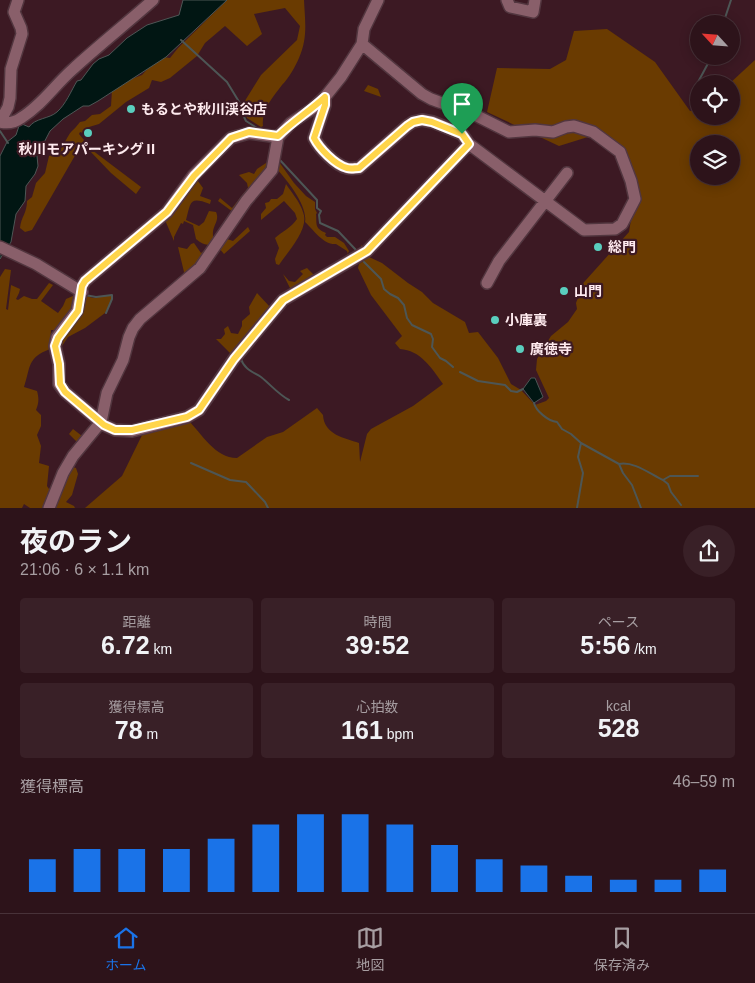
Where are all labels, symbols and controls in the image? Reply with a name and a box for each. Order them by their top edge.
north arrow [690,15,740,65]
map controls [690,15,740,185]
button: locate [690,75,740,125]
pin [441,83,483,134]
icon: arrive [448,90,476,118]
place label: もるとや秋川渓谷店 [141,101,267,117]
marker: もるとや秋川渓谷店 [125,103,137,115]
marker: 秋川モアパーキングⅡ [82,127,94,139]
button: layers [690,135,740,185]
place label: 秋川モアパーキングⅡ [18,141,158,157]
place label: 総門 [608,239,636,255]
marker: 総門 [592,241,604,253]
place label: 山門 [574,283,602,299]
marker: 山門 [558,285,570,297]
place label: 小庫裏 [505,312,547,328]
marker: 小庫裏 [489,314,501,326]
place label: 廣徳寺 [530,341,572,357]
marker: 廣徳寺 [514,343,526,355]
button: share [683,525,735,577]
text: 夜のラン [20,526,132,557]
text: 21:06 · 6 × 1.1 km [20,561,149,578]
text: 距離 [123,614,151,630]
text: 時間 [364,614,392,630]
text: ペース [598,614,639,630]
text: 6.72 [101,631,150,659]
text: 39:52 [346,631,409,659]
text: 5:56 [580,631,630,659]
text: km [150,641,172,657]
text: /km [630,641,657,657]
text: kcal [606,698,631,714]
text: 獲得標高 [109,699,165,715]
text: 心拍数 [357,699,399,715]
text: 528 [598,714,639,742]
text: 78 [115,716,143,744]
text: 161 [341,716,383,744]
text: m [143,726,158,742]
text: bpm [383,726,414,742]
text: 46–59 m [673,773,735,790]
text: 獲得標高 [20,778,84,795]
tab: ホーム [105,924,146,974]
tab: 地図 [356,924,384,974]
tab: 保存済み [594,924,650,974]

